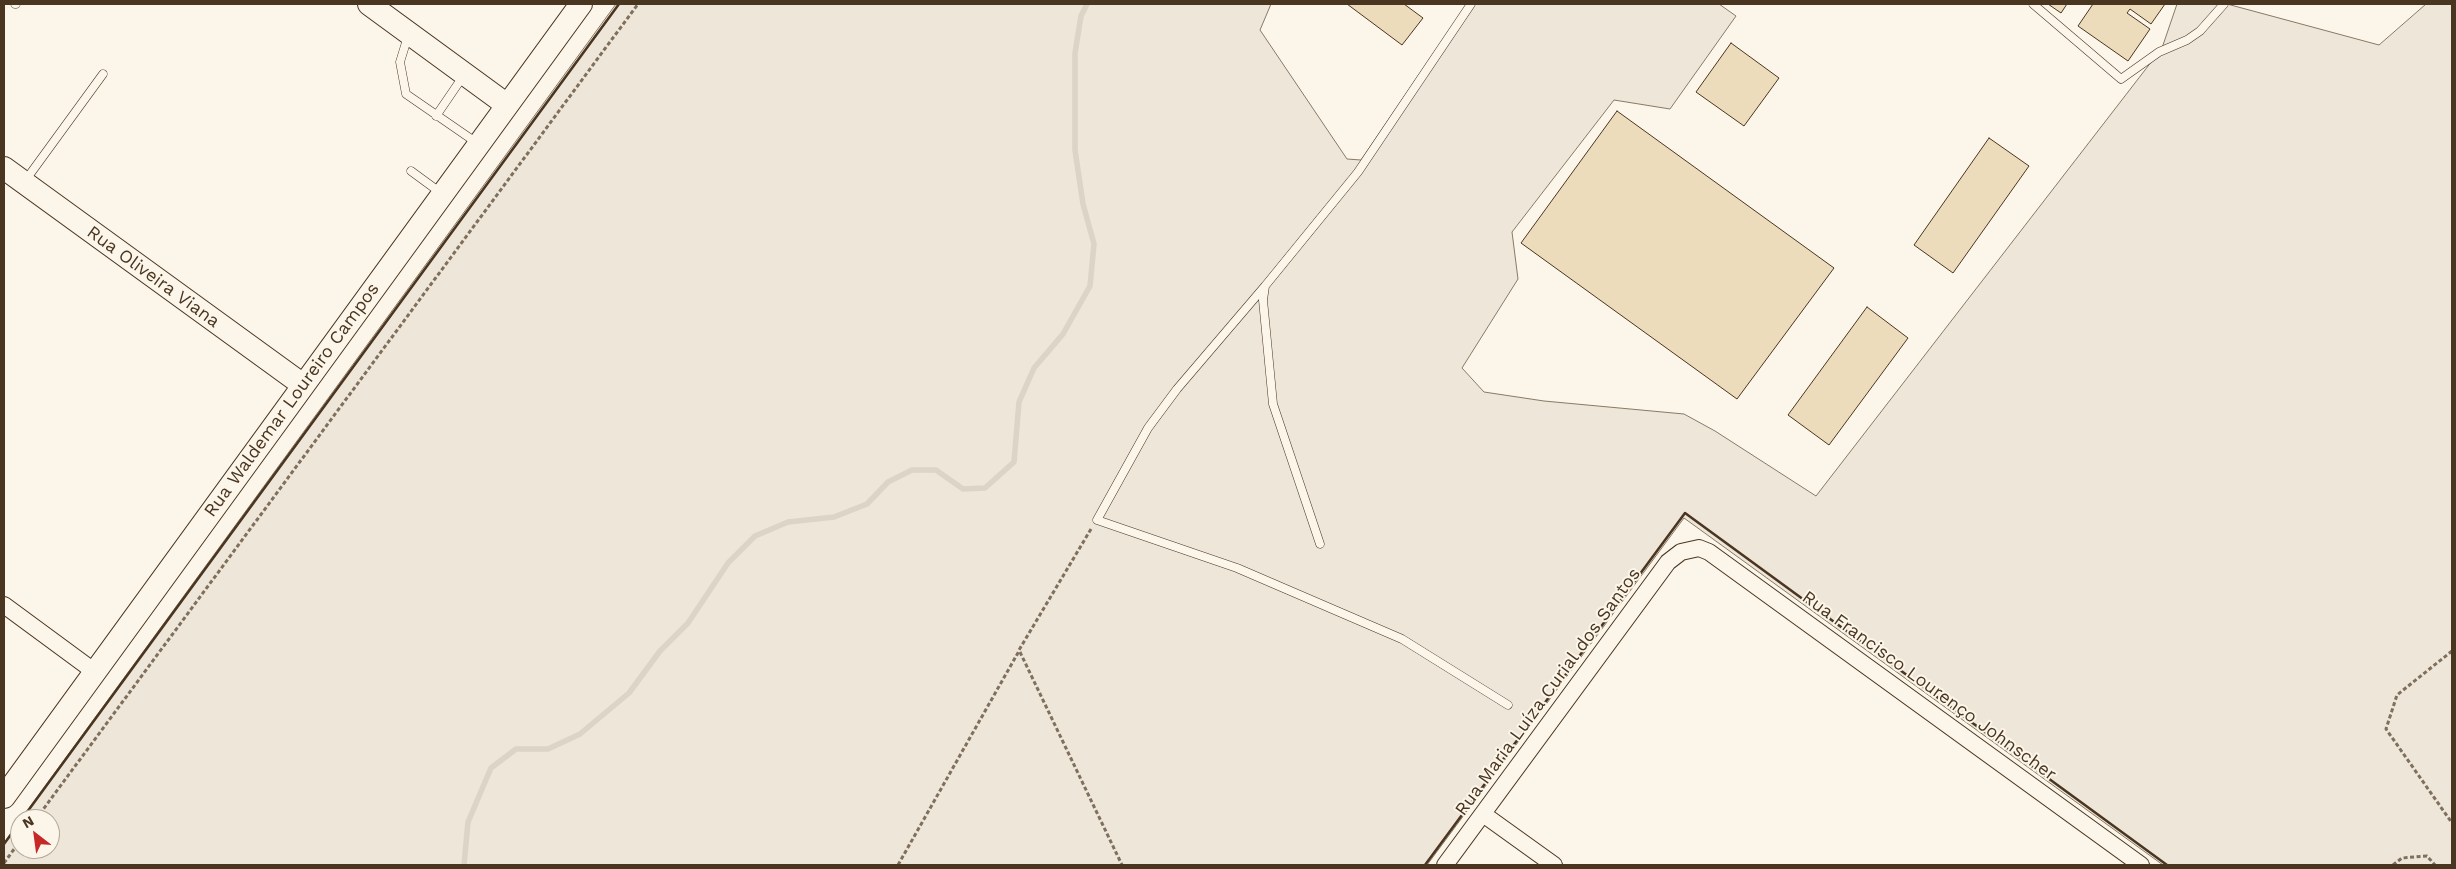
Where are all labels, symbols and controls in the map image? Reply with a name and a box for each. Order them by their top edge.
street label: Rua Oliveira Viana [82,222,224,332]
street label: Rua Waldemar Loureiro Campos [200,279,384,521]
street label: Rua Maria Luíza Curial dos Santos [1451,564,1645,820]
street label: Rua Francisco Lourenço Johnscher [1798,587,2060,785]
north arrow [10,809,60,859]
text: N [20,812,36,831]

